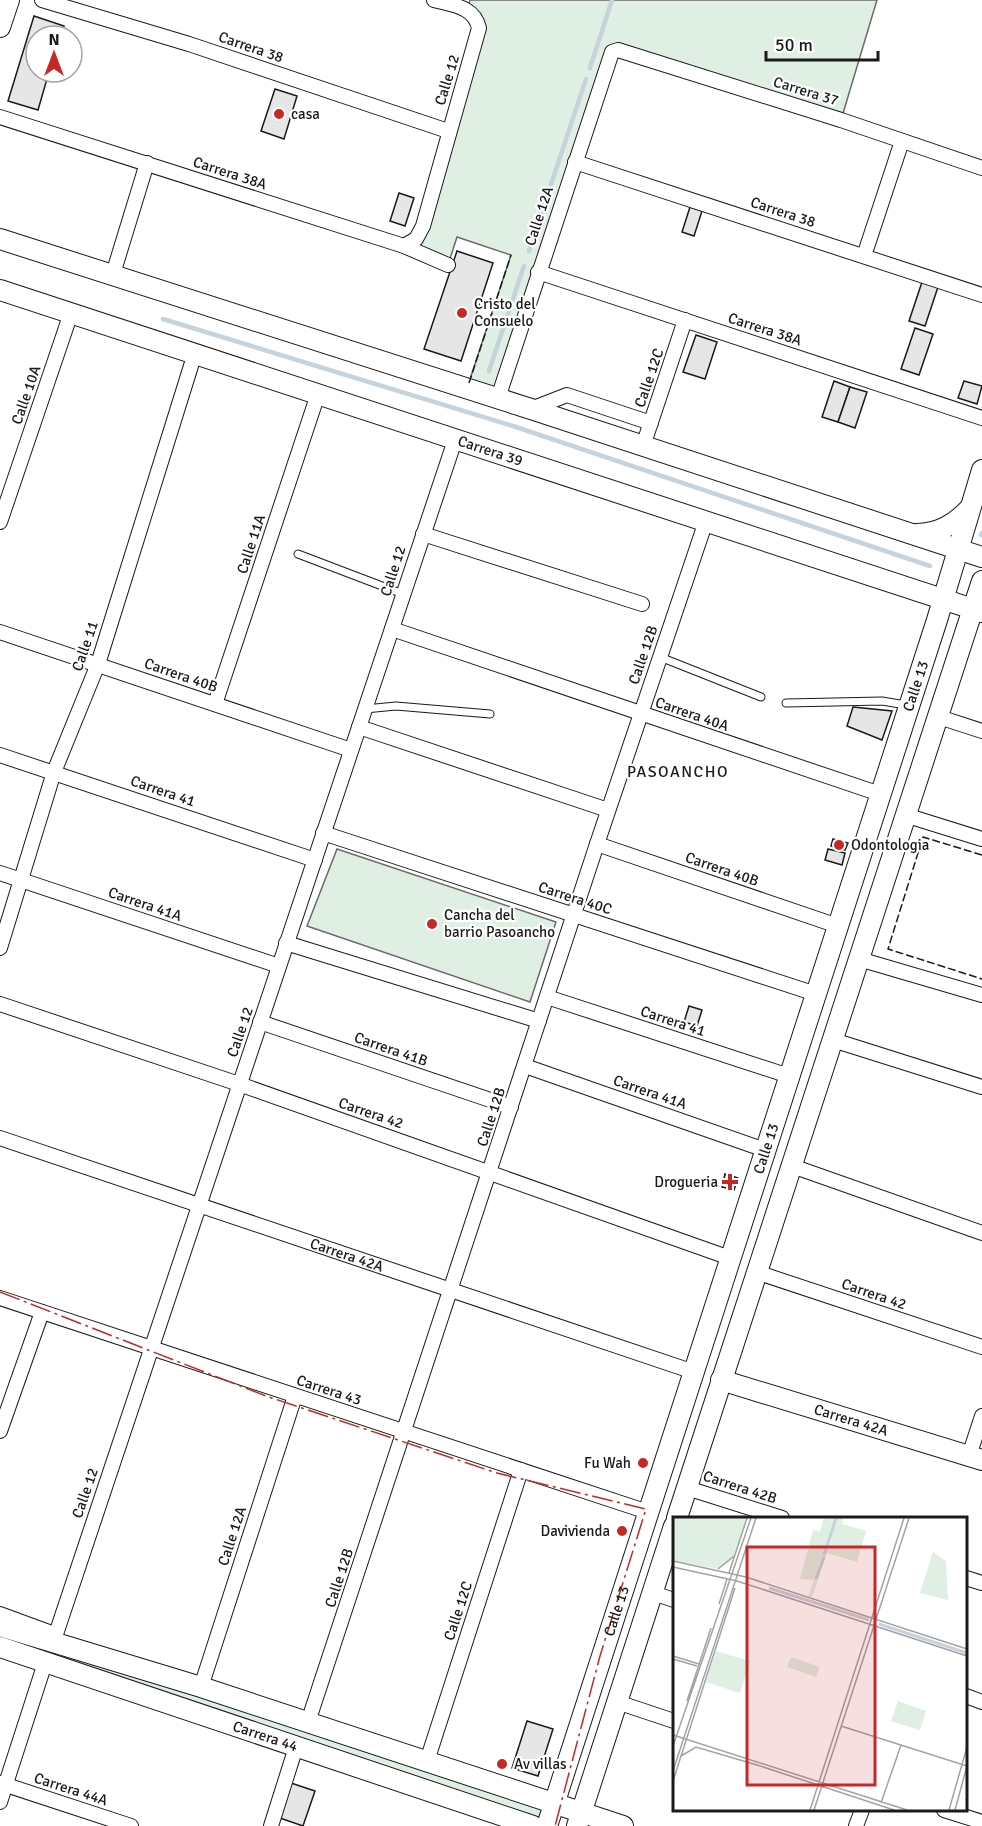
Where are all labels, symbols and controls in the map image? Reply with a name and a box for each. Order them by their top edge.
north arrow [24,24,84,84]
scale bar [766,24,878,62]
street label: Carrera 38 [216,28,286,66]
text: N [48,30,60,50]
text: 50 m [775,34,813,56]
street label: Calle 12 [431,52,463,108]
street label: Carrera 37 [771,73,841,109]
place label: casa [291,105,320,123]
marker: casa [272,107,286,121]
street label: Carrera 38A [191,153,269,193]
street label: Calle 12A [521,184,557,248]
street label: Carrera 38 [748,193,818,231]
place label: Cristo del Consuelo [474,295,536,330]
marker: Cristo del Consuelo [455,306,469,320]
street label: Carrera 38A [726,309,804,349]
street label: Calle 12C [631,346,667,410]
street label: Calle 10A [8,363,44,427]
street label: Carrera 39 [455,432,525,470]
street label: Calle 11A [233,512,269,576]
street label: Calle 12 [376,543,410,599]
street label: Calle 11 [68,618,102,674]
street label: Calle 12B [625,623,661,687]
street label: Carrera 40B [142,654,220,696]
street label: Calle 13 [899,659,932,714]
street label: Carrera 40A [653,693,731,735]
district label: PASOANCHO [627,762,729,782]
street label: Carrera 41 [128,772,198,810]
place label: Odontologia [851,836,929,854]
marker: Odontologia [832,838,846,852]
street label: Carrera 40B [683,848,761,890]
street label: Carrera 40C [536,878,614,918]
street label: Carrera 41A [106,883,184,925]
place label: Cancha del barrio Pasoancho [444,906,555,941]
marker: Cancha del barrio Pasoancho [425,917,439,931]
street label: Carrera 41 [638,1002,708,1040]
street label: Calle 12 [223,1004,257,1060]
street label: Carrera 41B [352,1028,430,1070]
street label: Carrera 41A [611,1071,689,1113]
street label: Calle 12B [473,1085,509,1149]
street label: Carrera 42 [336,1094,406,1132]
street label: Calle 13 [749,1121,783,1176]
place label: Drogueria [654,1173,718,1191]
marker: Drogueria [723,1175,737,1189]
street label: Carrera 42A [308,1234,386,1276]
street label: Carrera 42 [839,1275,909,1313]
street label: Carrera 43 [294,1371,364,1409]
street label: Carrera 42A [812,1400,890,1440]
place label: Fu Wah [584,1454,631,1472]
marker: Fu Wah [636,1456,650,1470]
street label: Calle 12 [68,1465,102,1521]
street label: Carrera 42B [701,1467,779,1507]
street label: Calle 12A [214,1504,250,1568]
inset map [673,1517,967,1811]
place label: Davivienda [541,1522,610,1540]
marker: Davivienda [615,1524,629,1538]
street label: Calle 12B [321,1546,357,1610]
street label: Calle 12C [440,1579,476,1643]
street label: Calle 13 [600,1583,633,1639]
street label: Carrera 44 [231,1717,300,1755]
place label: Av villas [514,1755,567,1773]
marker: Av villas [495,1757,509,1771]
street label: Carrera 44A [32,1769,110,1809]

